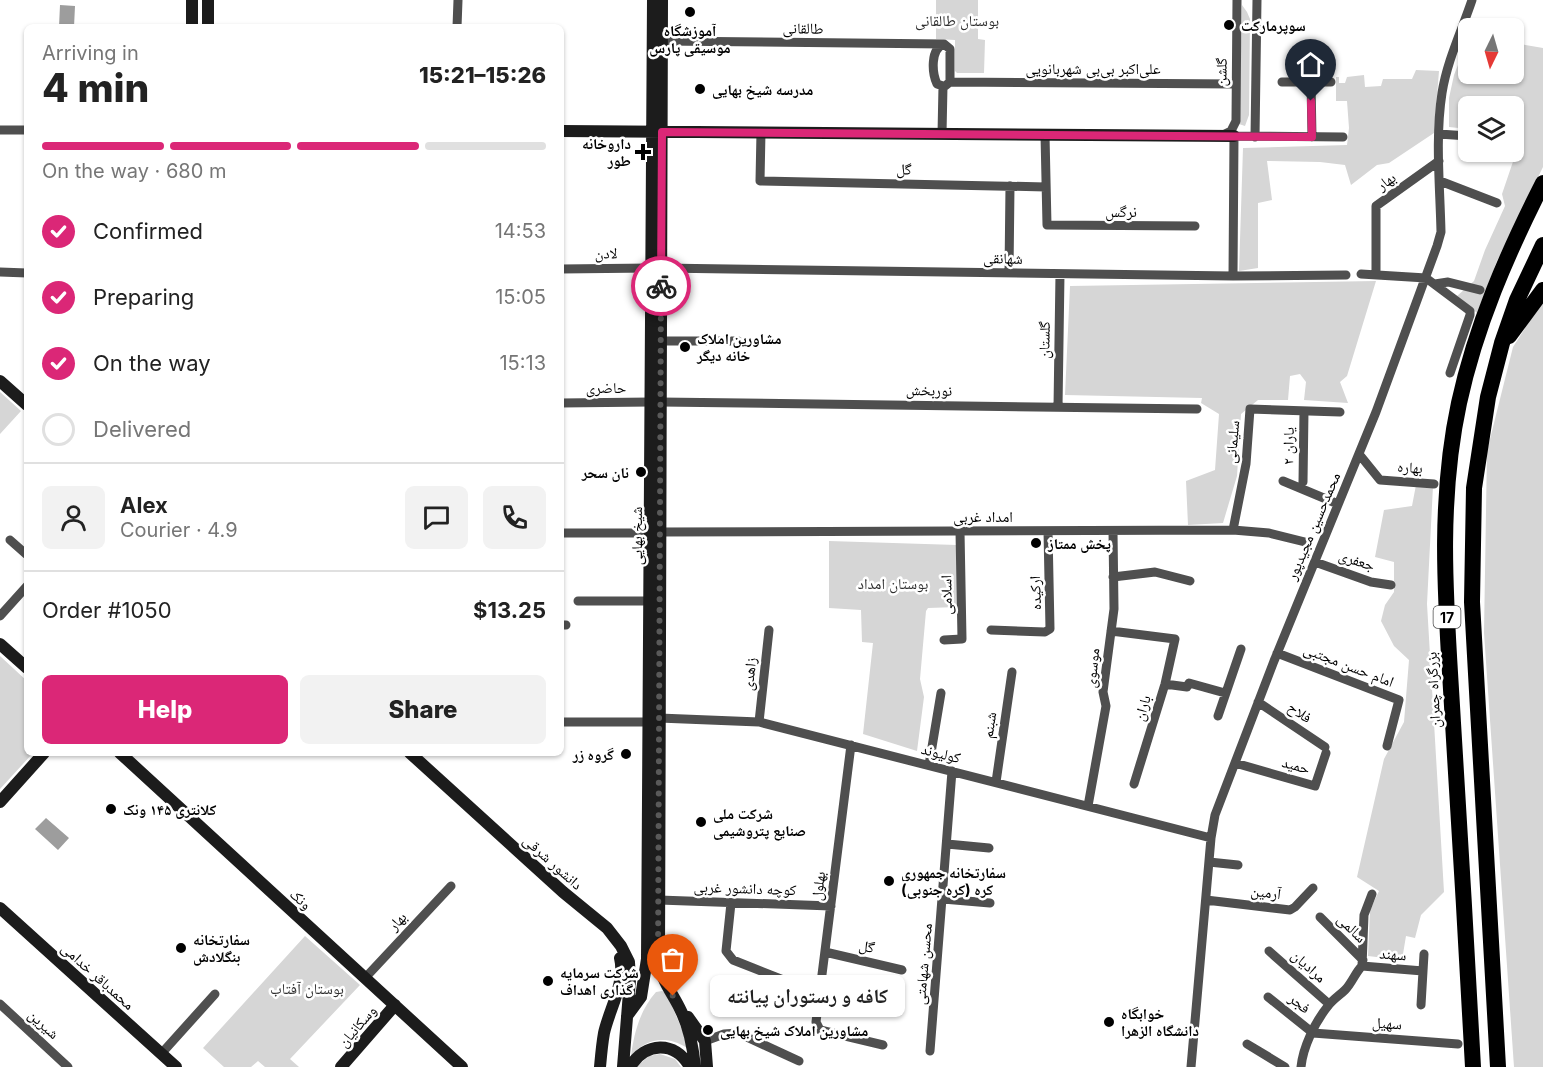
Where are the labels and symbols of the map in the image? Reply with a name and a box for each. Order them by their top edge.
marker: آموزشگاه موسیقی پارس [683,5,697,19]
park label: بوستان طالقانی [915,11,999,31]
place label: سوپرمارکت [1241,16,1306,35]
street label: طالقانی [782,18,824,39]
marker: سوپرمارکت [1222,18,1236,32]
north arrow [1458,18,1524,84]
place label: آموزشگاه موسیقی پارس [649,21,731,57]
pin [1285,39,1336,101]
street label: گلشن [1211,57,1232,86]
street label: علی‌اکبر بی‌بی شهربانویی [1025,59,1161,79]
place label: مدرسه شیخ بهایی [712,80,813,100]
marker: مدرسه شیخ بهایی [693,82,707,96]
place label: داروخانه طور [582,134,631,170]
marker: داروخانه طور [636,145,650,159]
street label: گل [896,159,912,180]
street label: بهار [1372,168,1399,195]
street label: نرگس [1105,202,1137,222]
street label: لادن [594,243,618,264]
street label: شهانقی [983,248,1023,269]
courier [631,256,691,316]
street label: گلستان [1034,321,1055,359]
place label: مشاورین املاک خانه دیگر [696,329,782,365]
marker: مشاورین املاک خانه دیگر [678,340,692,354]
street label: حاضری [586,378,627,398]
street label: نوربخش [906,380,952,401]
street label: سلیمانی [1221,419,1244,465]
street label: یاران ٢ [1278,426,1299,465]
street label: بهاره [1397,457,1423,477]
place label: نان سحر [581,463,629,482]
marker: نان سحر [634,465,648,479]
street label: محمدحسین مجیدپور [1281,469,1345,584]
street label: شیخ بهایی [627,507,647,565]
street label: امداد غربی [953,507,1013,527]
place label: پخش ممتاز [1047,534,1111,553]
marker: پخش ممتاز [1029,536,1043,550]
street label: جعفری [1336,545,1378,576]
park label: بوستان امداد [858,574,928,594]
street label: اسلامی [936,575,957,615]
street label: ارکیده [1025,576,1045,610]
road number: 17 [1434,606,1460,628]
street label: امام حسن مجتبی [1301,639,1397,692]
street label: موسوی [1080,647,1105,689]
street label: بزرگراه چمران [1422,651,1445,729]
street label: زاهدی [738,656,761,692]
street label: باران [1129,693,1156,724]
street label: فلاح [1284,697,1316,728]
street label: شبنم [978,710,1001,740]
street label: کولیوند [919,739,963,767]
place label: گروه زر [572,745,614,764]
marker: گروه زر [619,747,633,761]
street label: حمید [1280,752,1313,778]
place label: کلانتری ۱۴۵ ونک [123,800,217,819]
marker: کلانتری ۱۴۵ ونک [104,802,118,816]
place label: شرکت ملی صنایع پتروشیمی [713,804,806,841]
marker: شرکت ملی صنایع پتروشیمی [694,815,708,829]
street label: دانشور شرقی [519,830,587,894]
place label: سفارتخانه جمهوری کره (کره جنوبی) [901,863,1006,899]
street label: بهلول [807,870,830,902]
marker: سفارتخانه جمهوری کره (کره جنوبی) [882,874,896,888]
street label: کوچه دانشور غربی [693,877,797,900]
street label: آرمین [1250,881,1283,904]
street label: ونک [286,884,316,914]
street label: بهار [383,907,411,935]
street label: سالمی [1333,909,1371,947]
street label: محسن شهامتی [910,922,937,1006]
place label: سفارتخانه بنگلادش [193,930,250,966]
pin [647,934,698,996]
street label: گل [857,935,877,958]
street label: محمدباقر خدامی [57,938,139,1015]
marker: سفارتخانه بنگلادش [174,941,188,955]
street label: سهند [1379,944,1407,964]
street label: مرادیان [1287,945,1330,987]
place label: شرکت سرمایه گذاری اهداف [560,963,639,999]
marker: شرکت سرمایه گذاری اهداف [541,974,555,988]
callout: کافه و رستوران پیانته [709,975,904,1017]
park label: بوستان آفتاب [270,979,344,999]
street label: فجر [1285,988,1315,1017]
street label: وسکانیان [334,1001,381,1052]
place label: خوابگاه دانشگاه الزهرا [1121,1004,1199,1040]
street label: شیرین [24,1005,63,1044]
street label: سهیل [1371,1012,1403,1035]
marker: خوابگاه دانشگاه الزهرا [1102,1015,1116,1029]
place label: مشاورین املاک شیخ بهایی [720,1021,868,1041]
marker: مشاورین املاک شیخ بهایی [701,1023,715,1037]

